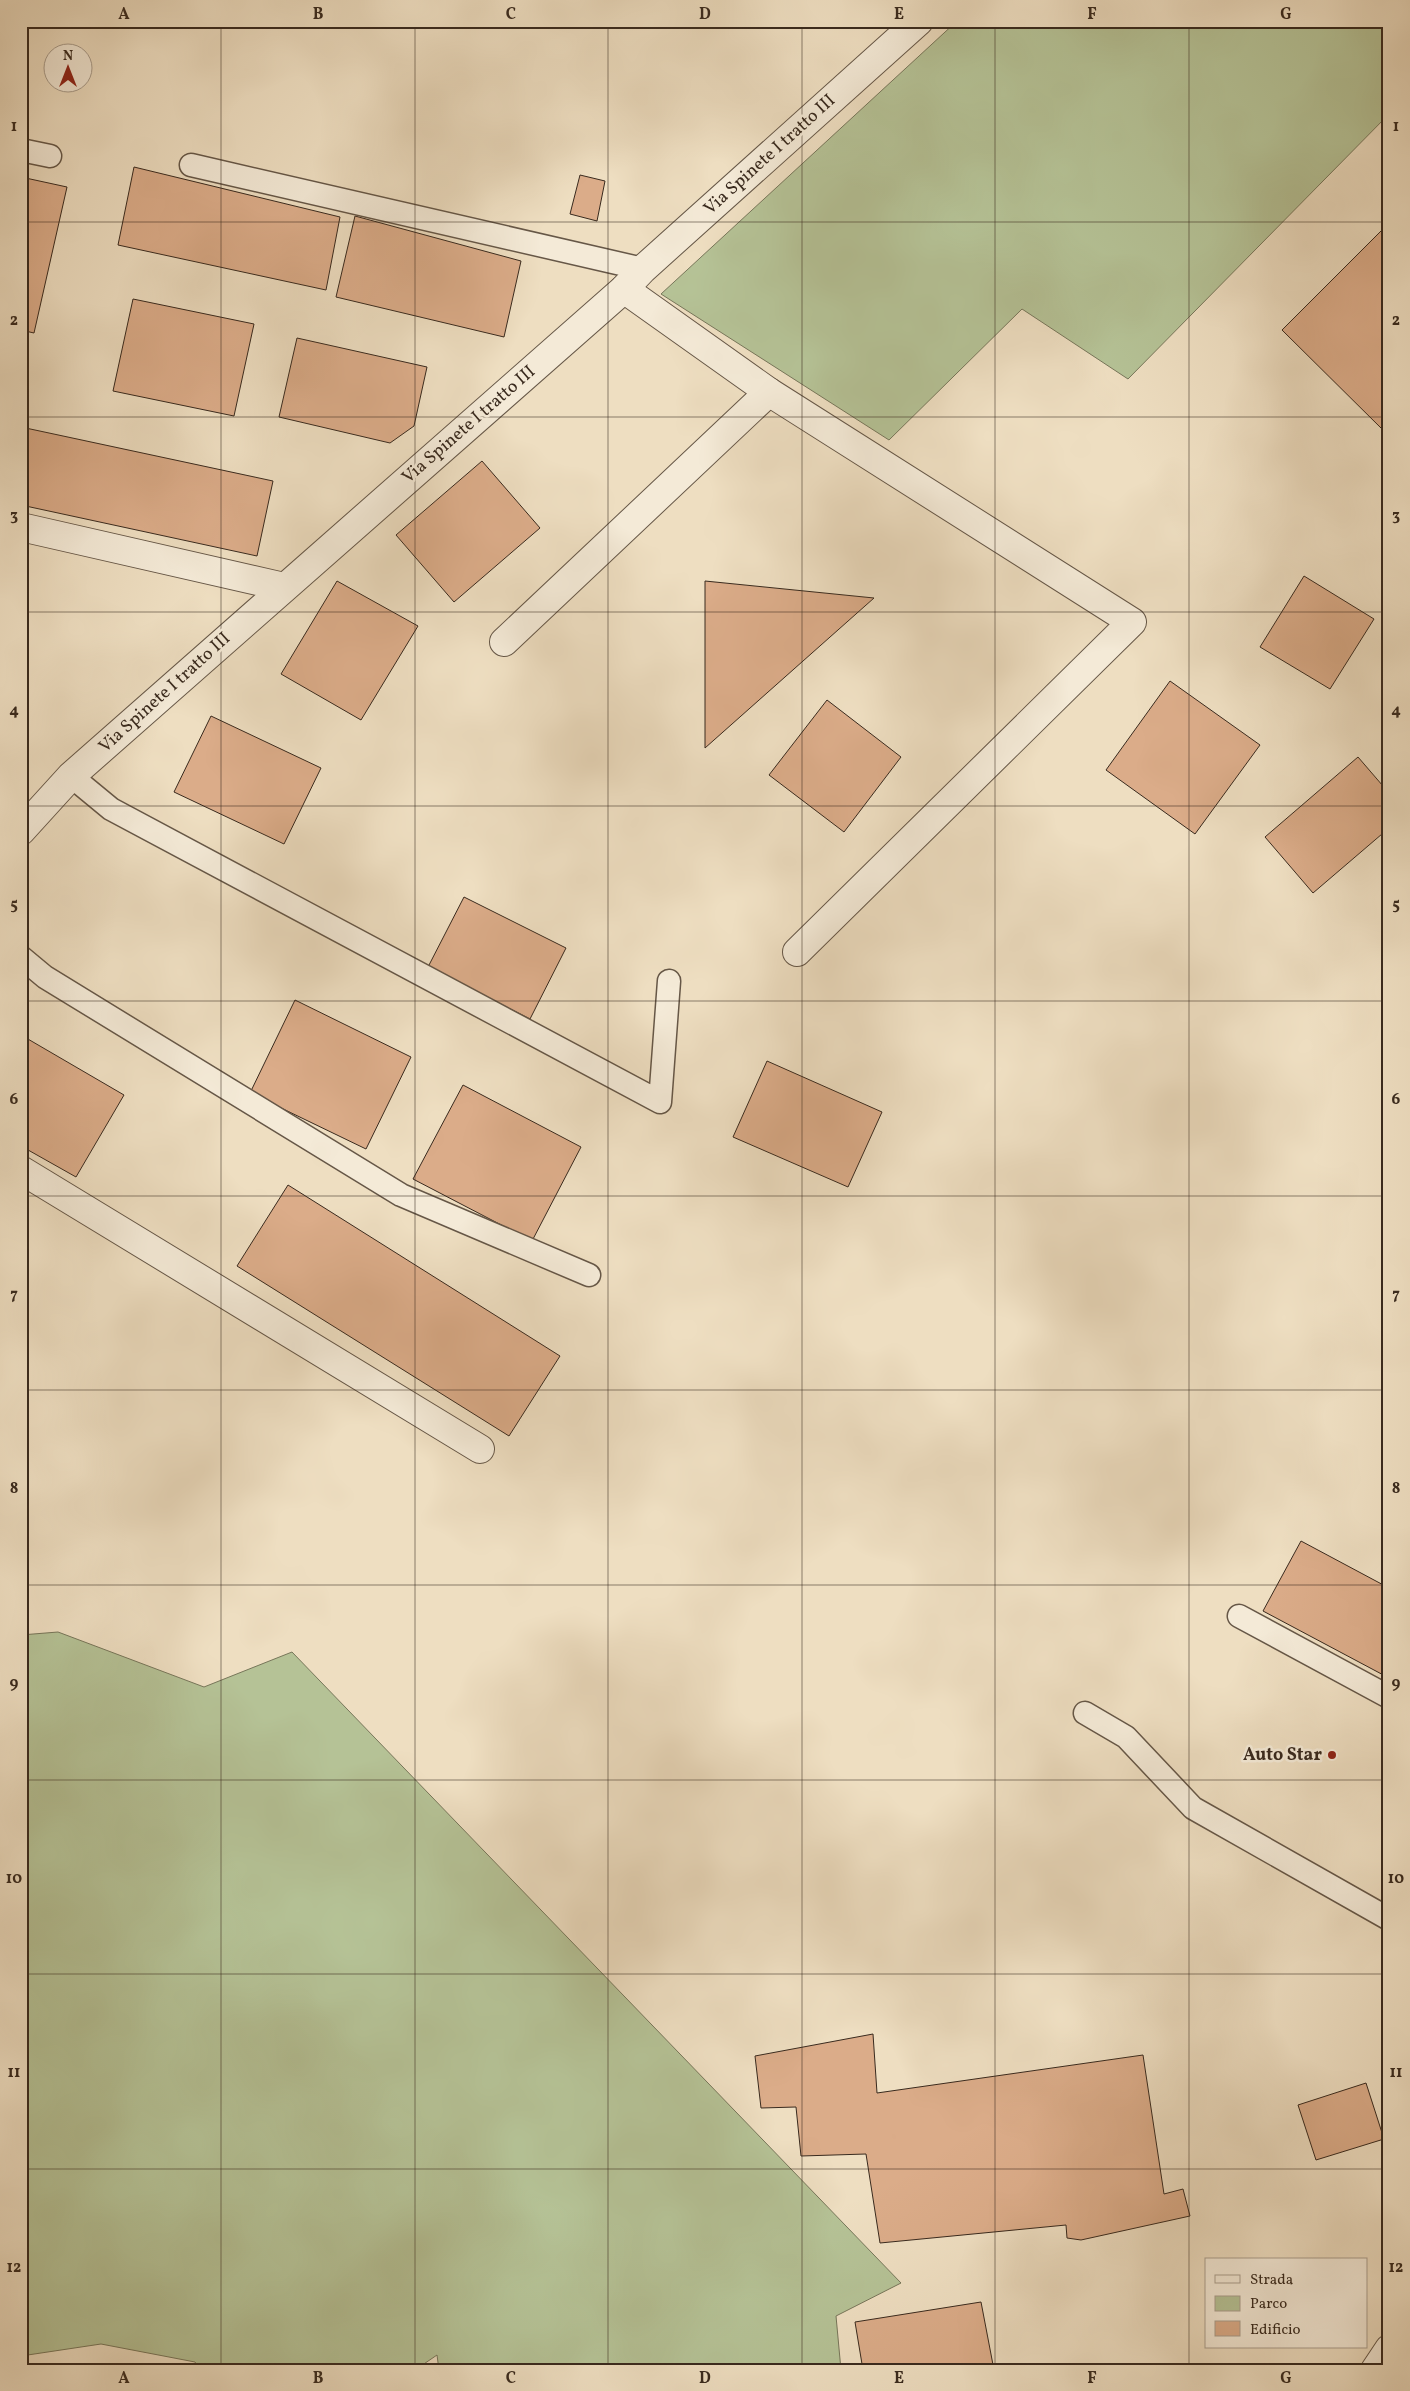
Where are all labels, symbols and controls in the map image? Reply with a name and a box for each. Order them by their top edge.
text: A [118,4,130,26]
text: B [313,4,324,26]
text: C [506,4,516,26]
text: D [699,4,711,26]
text: E [894,4,904,26]
text: F [1087,4,1097,26]
text: G [1280,4,1292,26]
north arrow [42,42,92,92]
text: N [63,47,73,66]
street label: Via Spinete I tratto III [699,89,841,221]
text: 1 [11,116,17,138]
text: 1 [1393,116,1399,138]
text: 2 [10,310,18,332]
text: 2 [1392,310,1400,332]
street label: Via Spinete I tratto III [397,360,541,490]
text: 3 [10,505,18,527]
text: 3 [1392,505,1400,527]
street label: Via Spinete I tratto III [94,627,236,759]
text: 4 [9,700,19,722]
text: 4 [1391,700,1401,722]
text: 5 [10,894,18,916]
text: 5 [1392,894,1400,916]
text: 6 [10,1089,19,1111]
text: 6 [1392,1089,1401,1111]
text: 7 [10,1284,18,1306]
text: 7 [1392,1284,1400,1306]
text: 8 [10,1478,18,1500]
text: 8 [1392,1478,1400,1500]
text: 9 [10,1673,19,1695]
text: 9 [1392,1673,1401,1695]
place label: Auto Star [1243,1743,1322,1768]
marker: Auto Star [1326,1749,1338,1761]
text: 10 [6,1868,22,1890]
text: 10 [1388,1868,1404,1890]
text: 11 [8,2062,20,2084]
text: 11 [1390,2062,1402,2084]
text: 12 [7,2257,21,2279]
text: 12 [1389,2257,1403,2279]
legend [1205,2258,1368,2348]
text: Strada [1250,2270,1293,2291]
text: Parco [1250,2294,1287,2315]
text: Edificio [1250,2320,1301,2341]
text: A [118,2368,130,2390]
text: B [313,2368,324,2390]
text: C [506,2368,516,2390]
text: D [699,2368,711,2390]
text: E [894,2368,904,2390]
text: F [1087,2368,1097,2390]
text: G [1280,2368,1292,2390]

